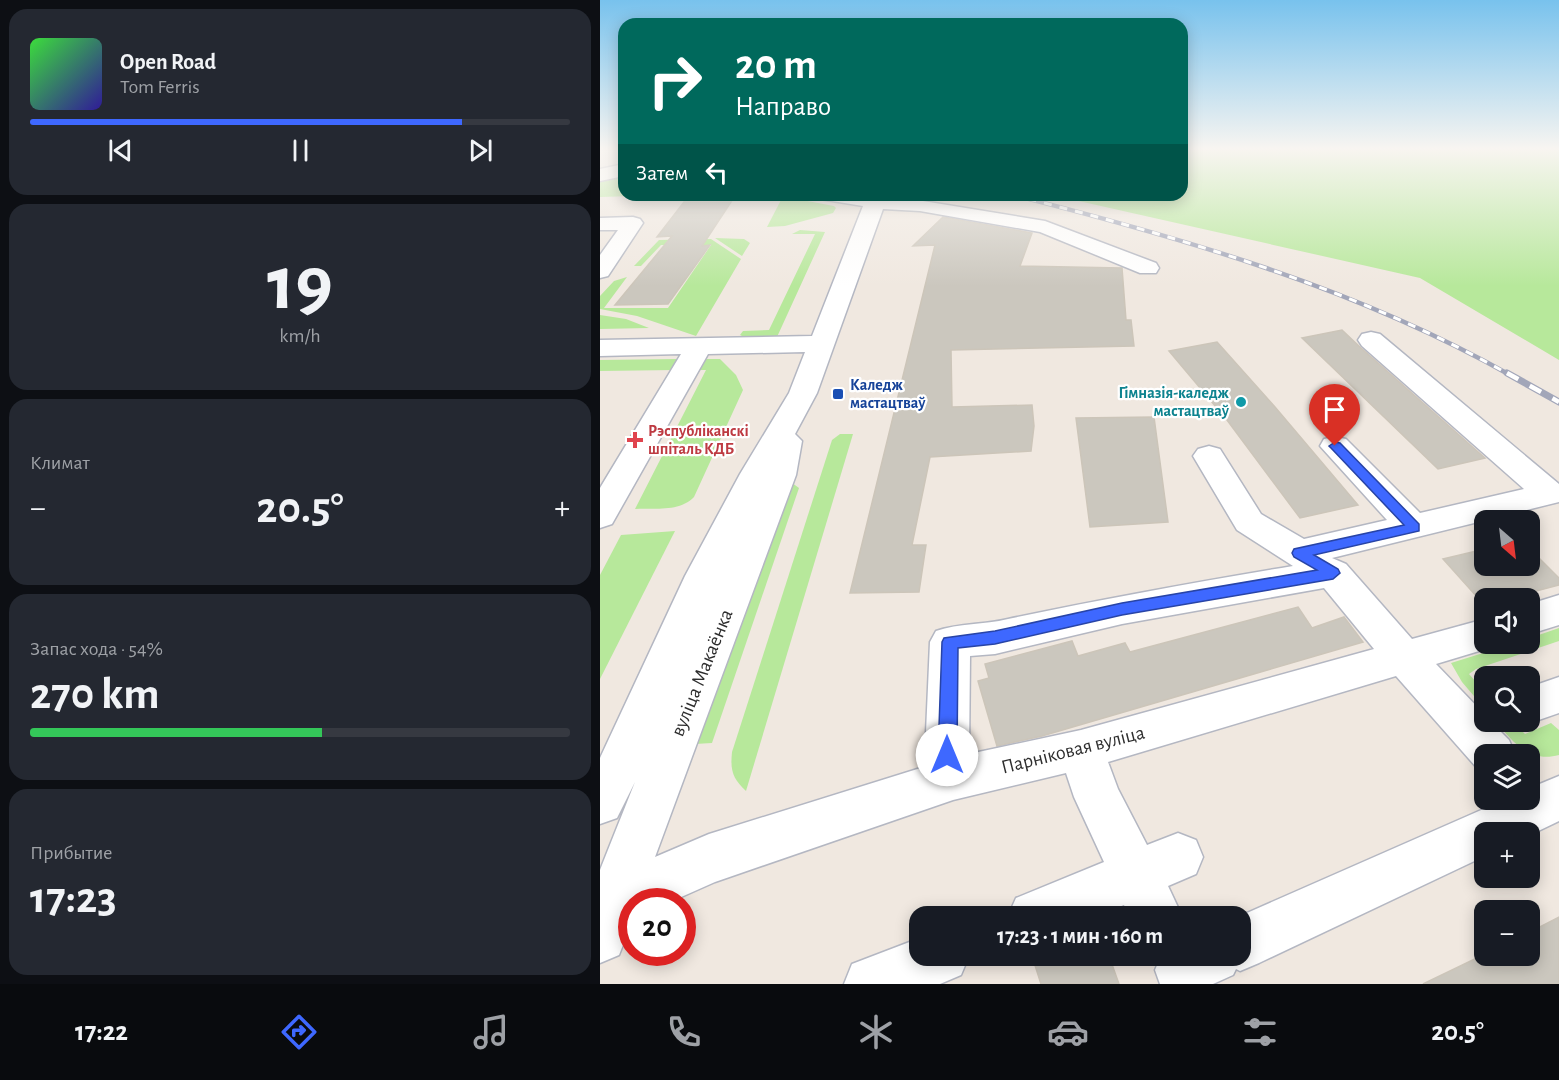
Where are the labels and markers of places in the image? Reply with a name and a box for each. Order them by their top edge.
place label: Каледж мастацтваў [850,377,926,412]
pin [1309,384,1360,446]
place label: Гімназія-каледж мастацтваў [1118,385,1230,420]
marker: Каледж мастацтваў [831,387,845,401]
marker: Гімназія-каледж мастацтваў [1234,395,1248,409]
place label: Рэспубліканскі шпіталь КДБ [648,423,749,457]
marker: Рэспубліканскі шпіталь КДБ [626,431,644,449]

